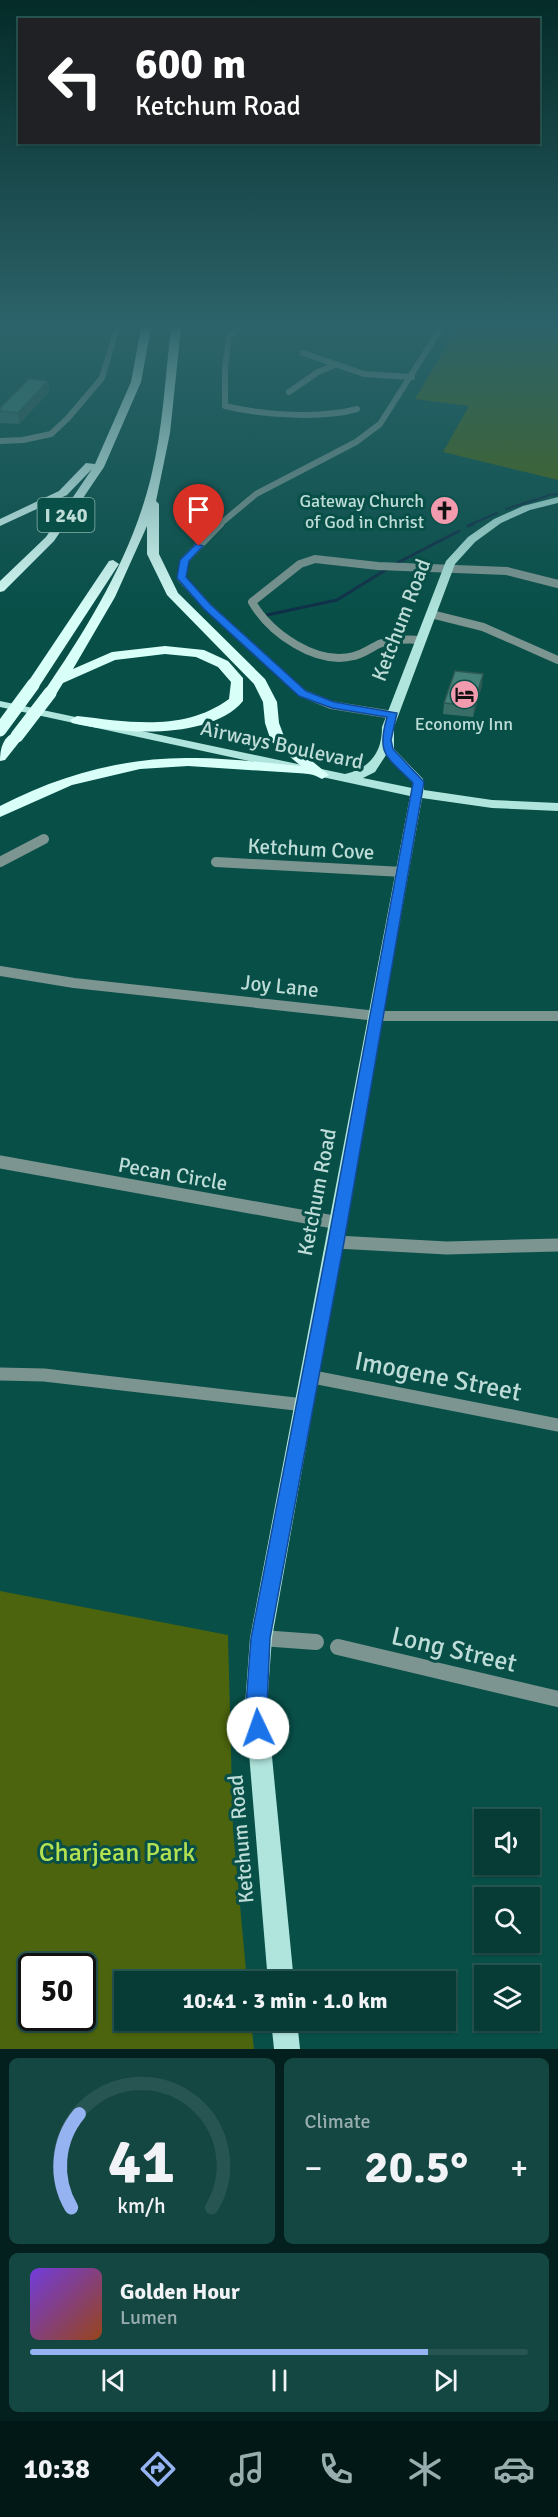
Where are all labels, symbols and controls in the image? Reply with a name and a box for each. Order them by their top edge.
text: 600 m [135,39,246,90]
icon: left [36,42,114,120]
text: Ketchum Road [135,90,301,123]
pin [173,484,224,546]
place label: Gateway Church of God in Christ [299,490,424,533]
icon: arrive [182,493,215,526]
church icon: Gateway Church of God in Christ [429,495,461,527]
road number: I 240 [38,498,94,532]
street label: Ketchum Road [366,555,436,685]
hotel icon: Economy Inn [448,679,480,711]
place label: Economy Inn [415,713,513,735]
street label: Airways Boulevard [198,715,366,775]
street label: Ketchum Cove [247,833,375,865]
street label: Joy Lane [240,969,320,1003]
street label: Ketchum Road [292,1126,342,1258]
street label: Pecan Circle [116,1152,230,1196]
street label: Imogene Street [352,1345,524,1409]
street label: Long Street [388,1620,520,1680]
position arrow [226,1696,290,1760]
street label: Ketchum Road [222,1774,260,1904]
map controls [474,1809,540,2031]
button: sound [474,1809,540,1875]
park label: Charjean Park [39,1837,195,1869]
button: search [474,1887,540,1953]
speed limit sign: 50 [18,1953,96,2031]
button: layers [474,1965,540,2031]
text: 10:41 · 3 min · 1.0 km [182,1987,388,2014]
text: Climate [305,2109,370,2134]
text: 41 [108,2123,175,2200]
text: 20.5° [364,2140,468,2195]
text: − [305,2148,322,2189]
text: + [510,2148,528,2189]
text: km/h [117,2193,166,2219]
text: Golden Hour [120,2278,240,2305]
text: Lumen [120,2305,178,2330]
icon: previous [97,2364,130,2397]
icon: pause [263,2364,296,2397]
icon: next [429,2364,462,2397]
icon: directions [137,2448,179,2490]
icon: music [226,2448,268,2490]
icon: phone [315,2448,357,2490]
icon: climate [404,2448,446,2490]
icon: car [493,2448,535,2490]
text: 10:38 [23,2453,90,2486]

